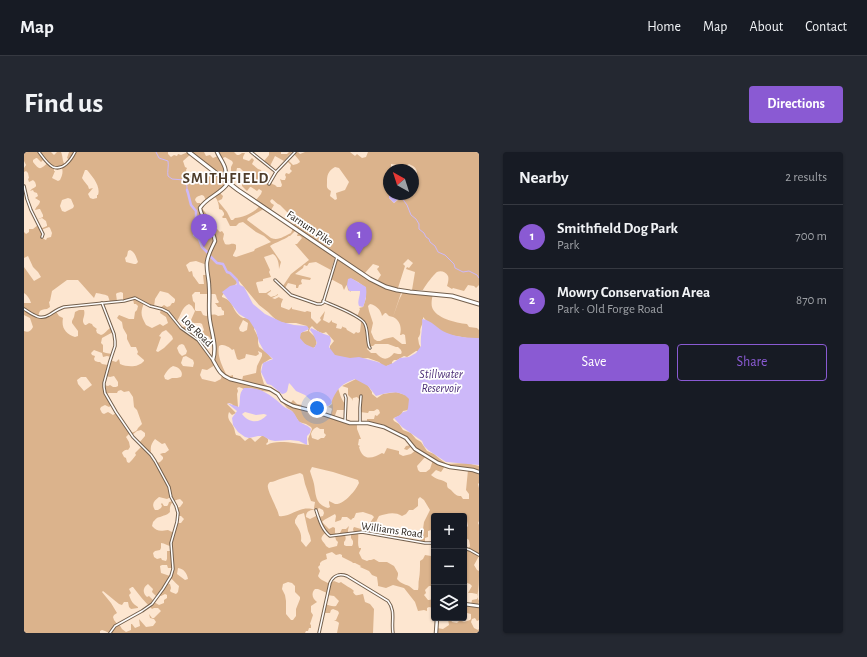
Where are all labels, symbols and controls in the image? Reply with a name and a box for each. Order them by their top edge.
text: Map [20,18,54,37]
text: Home [647,20,681,34]
text: Map [703,20,727,34]
text: About [749,20,783,34]
text: Contact [805,20,847,34]
button: Directions [749,86,843,123]
text: Find us [24,90,103,118]
north arrow [383,164,419,200]
text: Nearby [519,169,569,186]
district label: SMITHFIELD [183,171,269,186]
text: 2 results [785,171,827,184]
street label: Farnum Pike [285,209,335,247]
pin: 2 [191,214,217,247]
text: Smithfield Dog Park [557,221,678,236]
pin: 1 [346,222,372,255]
text: 1 [530,230,534,243]
text: 700 m [795,230,827,243]
text: Park [557,239,579,252]
text: Mowry Conservation Area [557,285,710,300]
text: 2 [529,294,535,307]
text: 870 m [796,294,827,307]
text: Park · Old Forge Road [557,303,663,316]
street label: Log Road [179,313,215,349]
button: Save [519,344,669,381]
button: Share [677,344,827,381]
water label: Stillwater Reservoir [419,368,464,394]
your location [307,398,327,418]
map controls [431,513,467,621]
button: + [431,513,467,549]
street label: Williams Road [360,520,424,540]
button: − [431,549,467,585]
button: layers [431,585,467,621]

